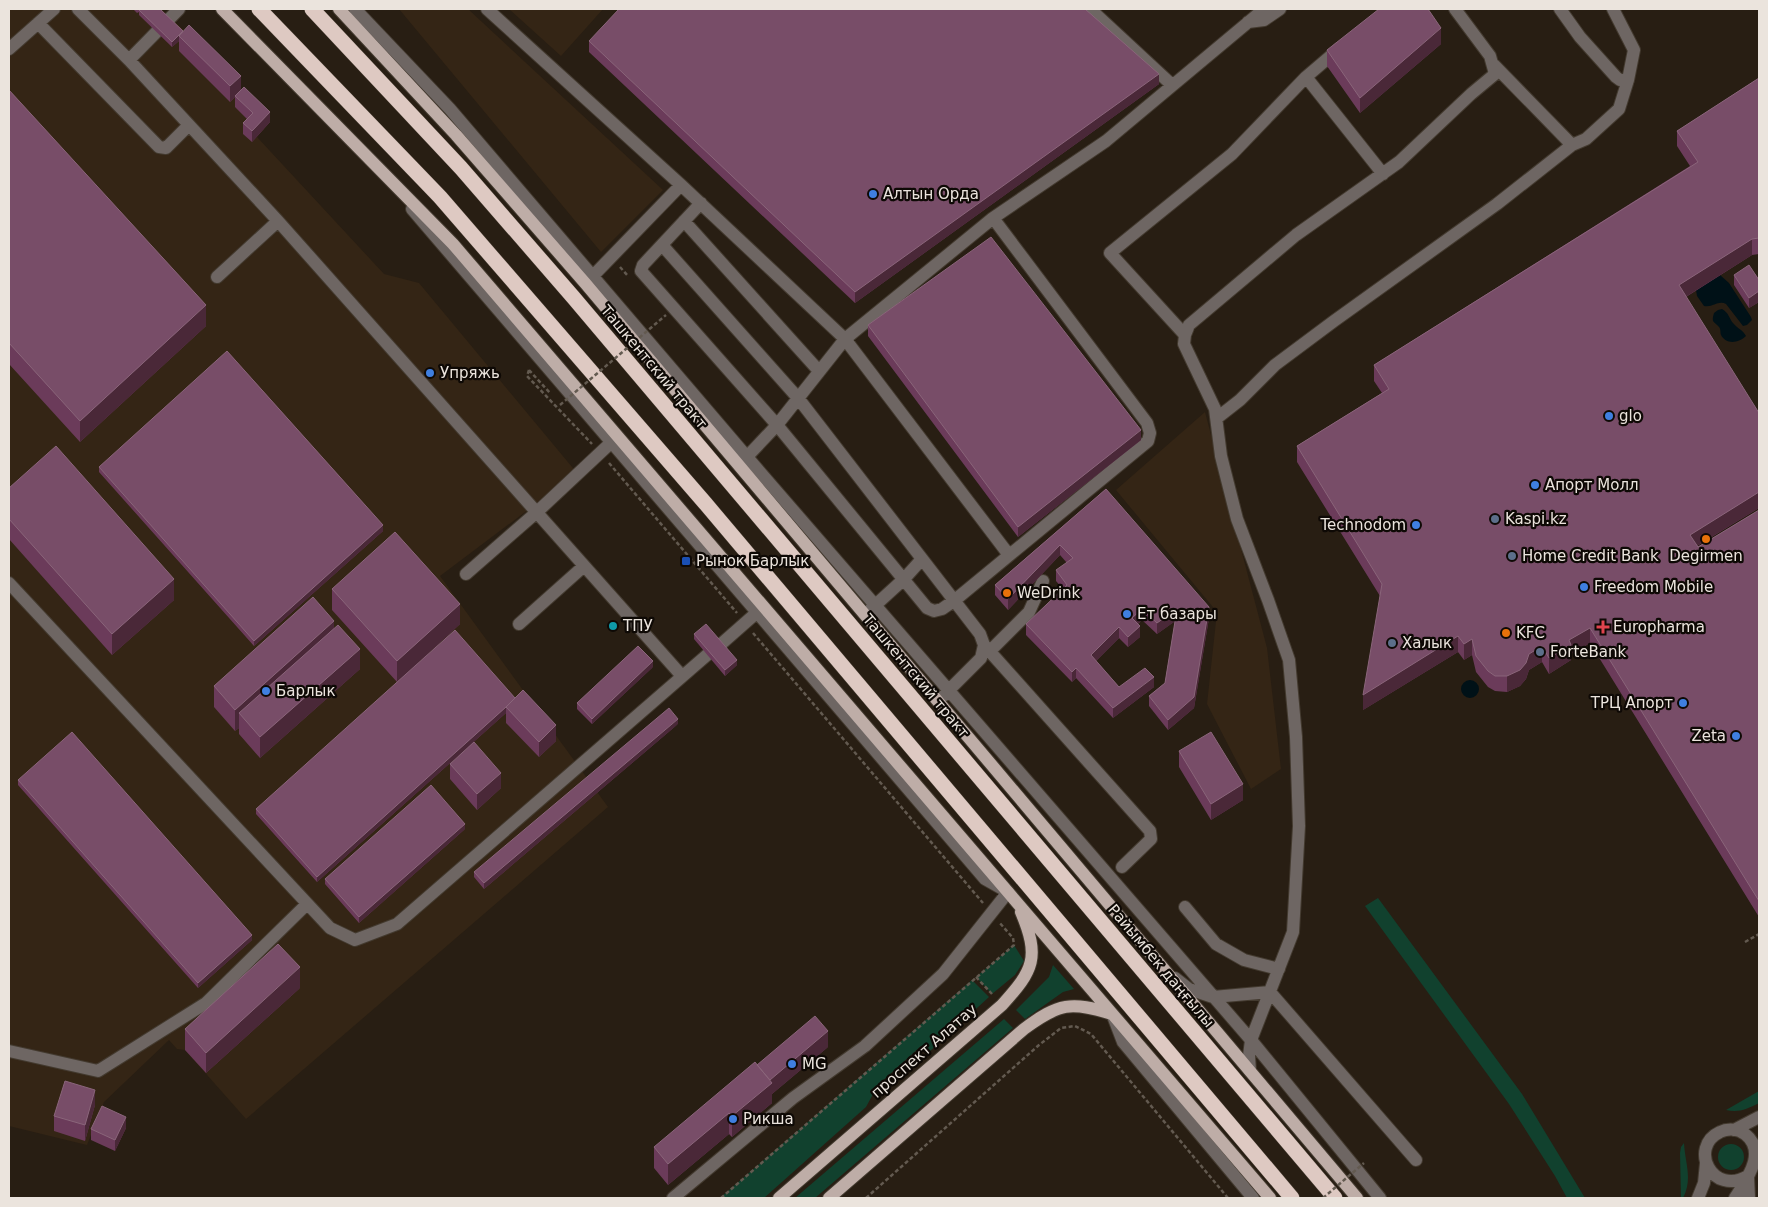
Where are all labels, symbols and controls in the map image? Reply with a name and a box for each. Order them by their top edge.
place label: Алтын Орда [883,185,979,203]
marker: Алтын Орда [867,188,879,200]
street label: Ташкентский тракт [596,301,711,433]
place label: Упряжь [440,364,500,382]
marker: Упряжь [424,367,436,379]
place label: glo [1619,407,1642,425]
marker: glo [1603,410,1615,422]
place label: Апорт Молл [1545,476,1639,494]
marker: Апорт Молл [1529,479,1541,491]
place label: Kaspi.kz [1505,510,1567,528]
marker: Kaspi.kz [1489,513,1501,525]
place label: Technodom [1319,516,1406,534]
marker: Technodom [1410,519,1422,531]
marker: Degirmen [1700,533,1712,545]
place label: Home Credit Bank [1522,547,1659,565]
place label: Degirmen [1669,547,1743,565]
marker: Home Credit Bank [1506,550,1518,562]
place label: Рынок Барлык [696,552,809,570]
marker: Рынок Барлык [680,555,692,567]
place label: Freedom Mobile [1594,578,1713,596]
marker: Freedom Mobile [1578,581,1590,593]
place label: WeDrink [1017,584,1081,602]
marker: WeDrink [1001,587,1013,599]
place label: Ет базары [1137,605,1217,623]
marker: Ет базары [1121,608,1133,620]
street label: Ташкентский тракт [858,610,973,742]
place label: ТПУ [622,617,653,635]
place label: Europharma [1613,618,1705,636]
marker: ТПУ [607,620,619,632]
marker: Europharma [1597,621,1609,633]
place label: KFC [1516,624,1545,642]
marker: KFC [1500,627,1512,639]
place label: Халык [1402,634,1452,652]
marker: Халык [1386,637,1398,649]
place label: ForteBank [1550,643,1627,661]
marker: ForteBank [1534,646,1546,658]
place label: Барлык [276,682,336,700]
marker: Барлык [260,685,272,697]
place label: ТРЦ Апорт [1590,694,1673,712]
marker: ТРЦ Апорт [1677,697,1689,709]
place label: Zeta [1691,727,1726,745]
marker: Zeta [1730,730,1742,742]
street label: Райымбек даңғылы [1104,901,1218,1031]
street label: проспект Алатау [867,1000,981,1102]
place label: MG [802,1055,827,1073]
marker: MG [786,1058,798,1070]
place label: Рикша [743,1110,794,1128]
marker: Рикша [727,1113,739,1125]

